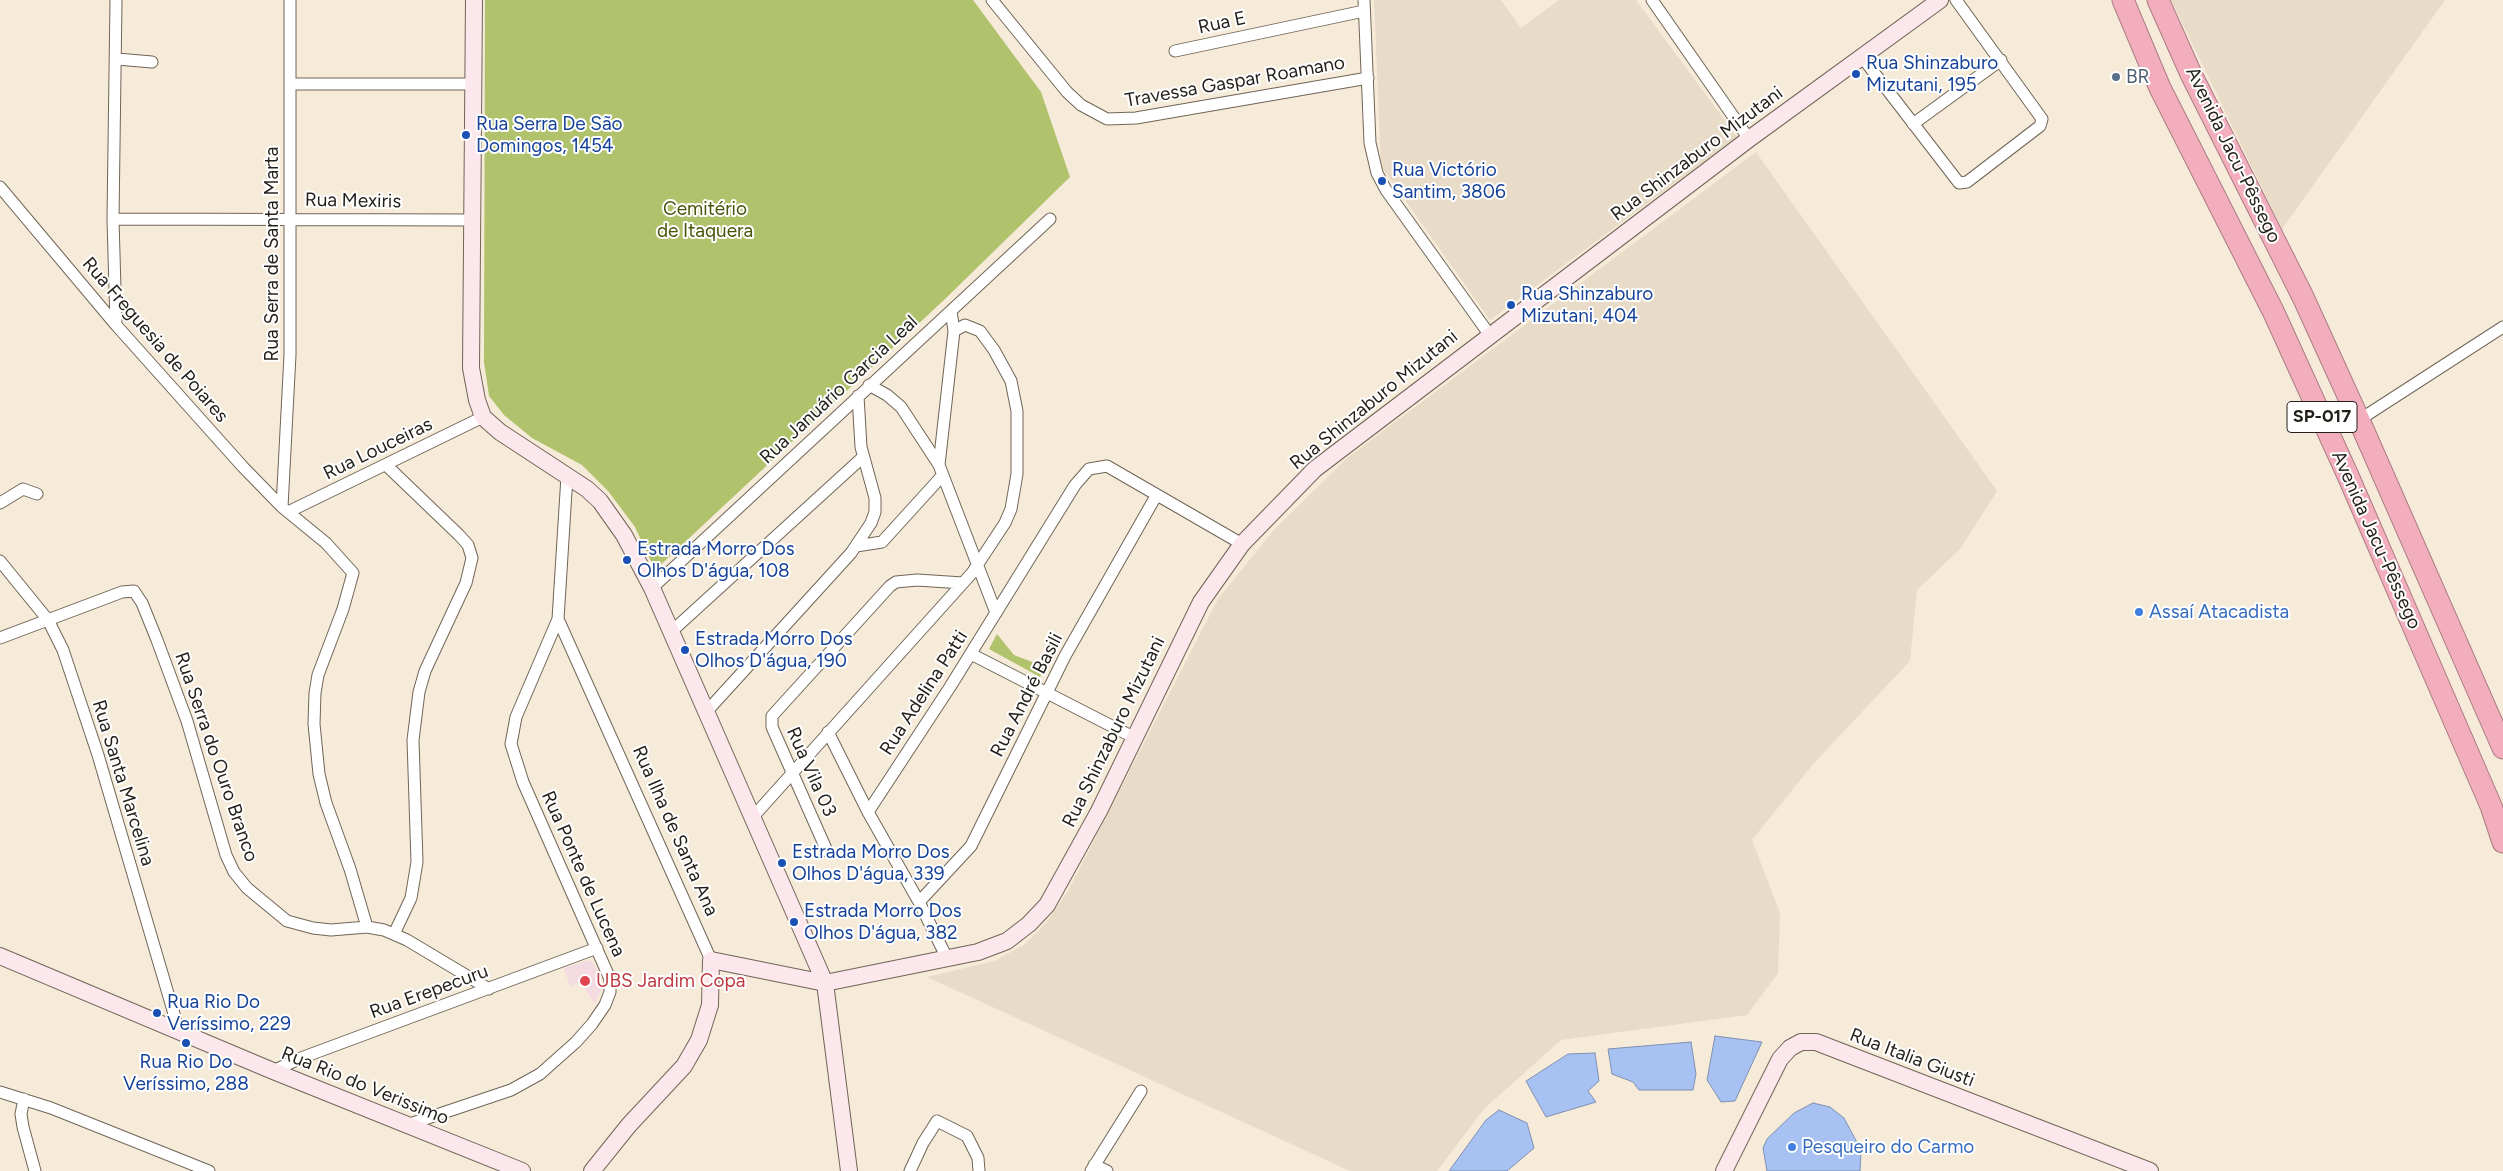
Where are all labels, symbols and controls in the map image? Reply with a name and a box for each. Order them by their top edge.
street label: Rua E [1196,7,1248,39]
street label: Travessa Gaspar Roamano [1123,51,1347,113]
place label: Rua Shinzaburo Mizutani, 195 [1866,52,1998,96]
street label: Avenida Jacu-Pêssego [2180,63,2286,247]
place label: BR [2126,66,2150,88]
marker: Rua Shinzaburo Mizutani, 195 [1850,68,1862,80]
marker: BR [2110,71,2122,83]
street label: Rua Shinzaburo Mizutani [1607,82,1787,226]
place label: Rua Serra De São Domingos, 1454 [476,113,623,157]
marker: Rua Serra De São Domingos, 1454 [460,129,472,141]
street label: Rua Serra de Santa Marta [261,147,283,361]
place label: Rua Victório Santim, 3806 [1392,159,1506,203]
marker: Rua Victório Santim, 3806 [1376,175,1388,187]
street label: Rua Mexiris [305,189,401,213]
park label: Cemitério de Itaquera [657,198,753,242]
street label: Rua Freguesia de Poiares [77,253,233,427]
place label: Rua Shinzaburo Mizutani, 404 [1521,283,1653,327]
marker: Rua Shinzaburo Mizutani, 404 [1505,299,1517,311]
street label: Rua Januário Garcia Leal [755,311,923,469]
street label: Rua Shinzaburo Mizutani [1285,325,1463,475]
road number: SP-017 [2287,402,2357,432]
street label: Rua Louceiras [320,413,436,485]
street label: Avenida Jacu-Pêssego [2326,447,2426,633]
place label: Estrada Morro Dos Olhos D'água, 108 [637,538,795,582]
marker: Estrada Morro Dos Olhos D'água, 108 [621,554,633,566]
place label: Assaí Atacadista [2149,601,2289,623]
marker: Assaí Atacadista [2133,606,2145,618]
street label: Rua Adelina Patti [875,626,973,760]
place label: Estrada Morro Dos Olhos D'água, 190 [695,628,853,672]
street label: Rua André Basili [986,629,1068,761]
street label: Rua Shinzaburo Mizutani [1058,633,1170,831]
marker: Estrada Morro Dos Olhos D'água, 190 [679,644,691,656]
street label: Rua Serra do Ouro Branco [169,649,263,865]
street label: Rua Santa Marcelina [87,697,159,869]
street label: Rua Vila 03 [781,724,841,820]
street label: Rua Ilha de Santa Ana [627,742,723,920]
street label: Rua Ponte de Lucena [536,788,630,960]
place label: Estrada Morro Dos Olhos D'água, 339 [792,841,950,885]
marker: Estrada Morro Dos Olhos D'água, 339 [776,857,788,869]
place label: Estrada Morro Dos Olhos D'água, 382 [804,900,962,944]
marker: Estrada Morro Dos Olhos D'água, 382 [788,916,800,928]
street label: Rua Erepecuru [367,960,491,1024]
place label: UBS Jardim Copa [596,970,745,992]
marker: UBS Jardim Copa [578,974,592,988]
place label: Rua Rio Do Veríssimo, 229 [167,991,291,1035]
marker: Rua Rio Do Veríssimo, 229 [151,1007,163,1019]
street label: Rua Italia Giusti [1846,1024,1978,1092]
marker: Rua Rio Do Veríssimo, 288 [180,1037,192,1049]
street label: Rua Rio do Verissimo [278,1042,452,1130]
place label: Rua Rio Do Veríssimo, 288 [123,1051,249,1095]
place label: Pesqueiro do Carmo [1802,1136,1974,1158]
marker: Pesqueiro do Carmo [1786,1141,1798,1153]

